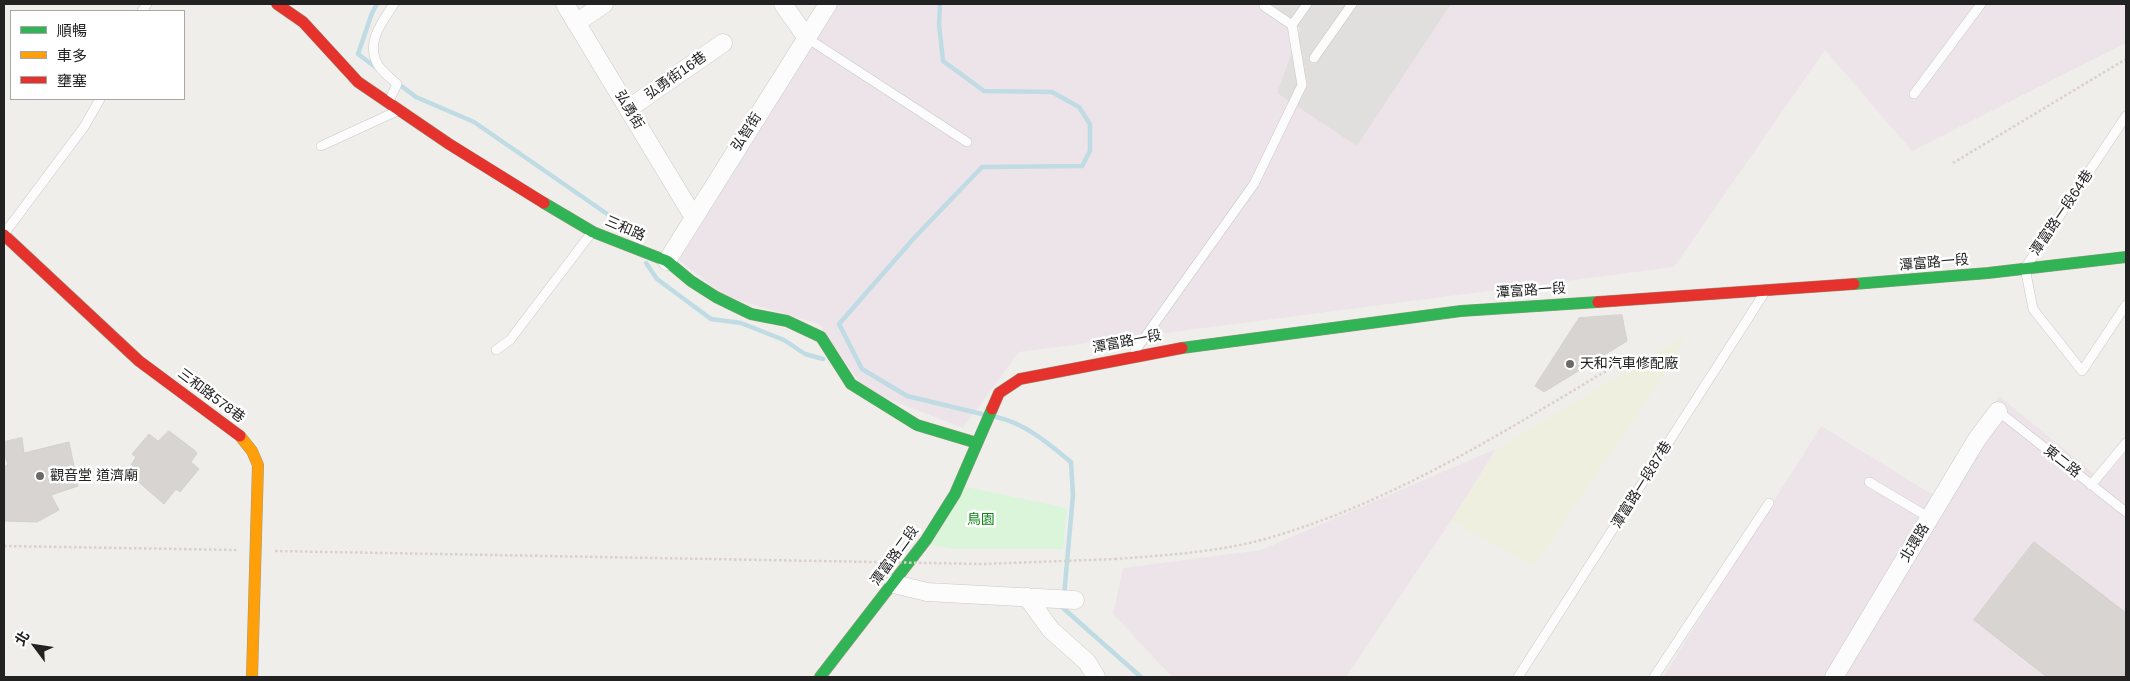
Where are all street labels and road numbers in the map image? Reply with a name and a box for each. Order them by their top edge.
street label: 弘勇街16巷 [642,49,710,103]
street label: 弘勇街 [611,88,647,132]
street label: 弘智街 [729,110,765,154]
street label: 潭富路一段64巷 [2027,167,2097,259]
street label: 三和路 [602,213,648,245]
street label: 潭富路一段 [1898,252,1970,274]
street label: 潭富路一段 [1495,280,1567,302]
street label: 潭富路一段 [1091,327,1163,357]
street label: 三和路578巷 [174,365,248,427]
street label: 潭富路一段87巷 [1608,438,1676,532]
street label: 東二路 [2040,442,2084,482]
street label: 北環路 [1897,521,1933,565]
street label: 潭富路二段 [868,523,922,589]

